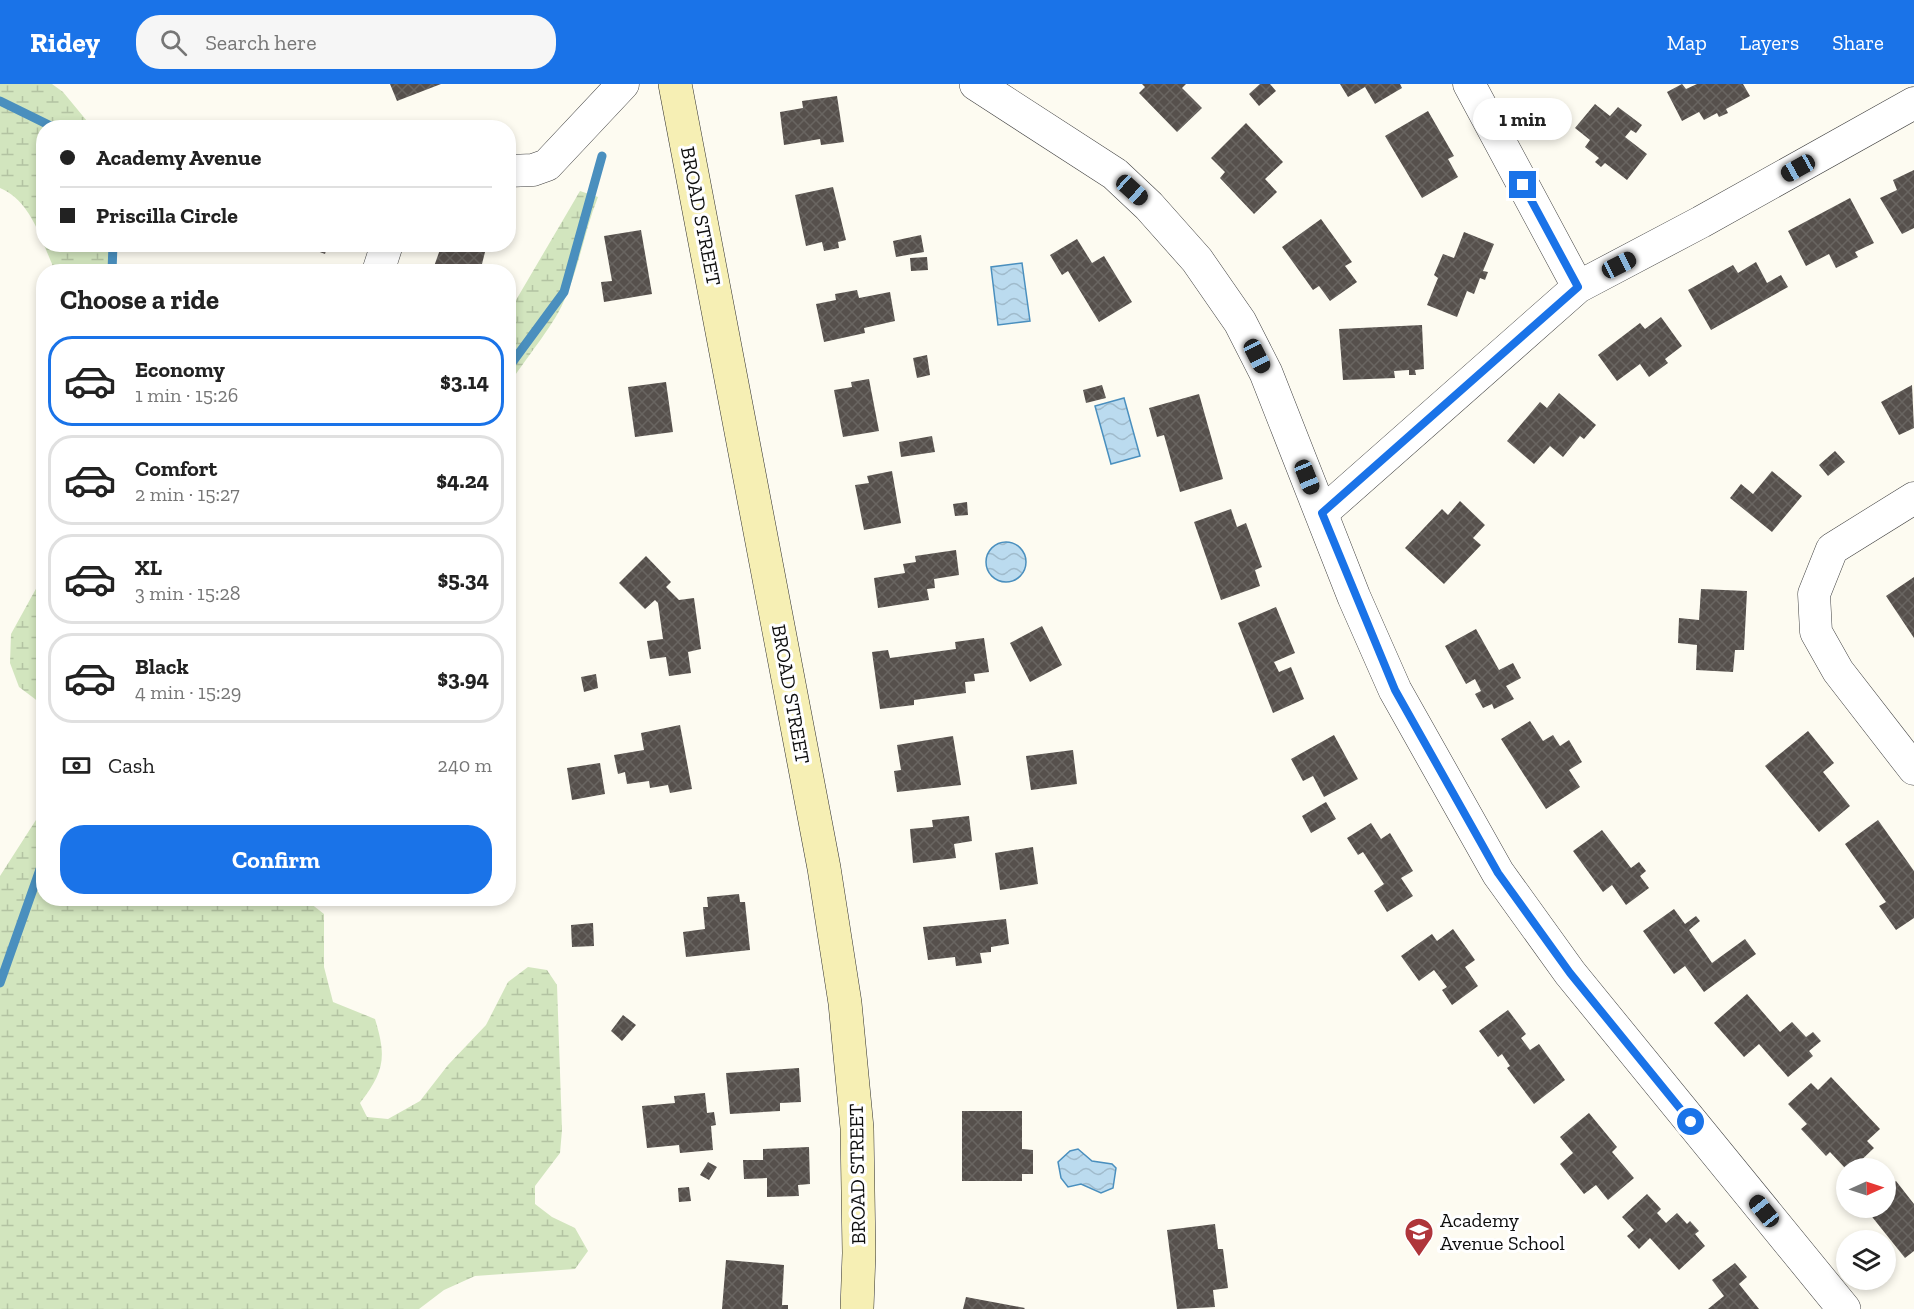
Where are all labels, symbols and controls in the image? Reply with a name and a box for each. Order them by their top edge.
search box [136,15,556,69]
text: Ridey [30,26,100,59]
icon: search [157,26,190,59]
text: Search here [205,29,317,56]
text: Map [1667,30,1707,55]
text: Layers [1740,30,1799,55]
text: Share [1832,30,1884,55]
callout: 1 min [1474,98,1573,140]
text: 1 min [1499,107,1546,131]
text: Academy Avenue [96,144,261,171]
street label: BROAD STREET [676,144,726,288]
car [1778,151,1818,185]
car [1113,171,1151,209]
route end [1509,171,1536,198]
text: Priscilla Circle [96,202,238,229]
car [1599,249,1639,281]
text: Choose a ride [60,284,219,316]
car [1241,336,1273,376]
icon: car [63,354,117,408]
text: Economy [135,356,225,383]
text: $3.14 [440,368,489,395]
text: 1 min · 15:26 [135,383,238,407]
icon: car [63,453,117,507]
text: Comfort [135,455,217,482]
car [1292,457,1322,497]
text: $4.24 [436,467,489,494]
text: 2 min · 15:27 [135,482,240,506]
icon: car [63,552,117,606]
text: XL [135,554,162,581]
text: $5.34 [437,566,489,593]
text: 3 min · 15:28 [135,581,241,605]
street label: BROAD STREET [767,622,815,766]
icon: car [63,651,117,705]
text: Black [135,653,189,680]
text: $3.94 [437,665,489,692]
text: 4 min · 15:29 [135,680,241,704]
icon: cash [60,749,93,782]
text: Cash [108,752,155,779]
text: 240 m [438,753,492,777]
button: Confirm [60,825,492,894]
street label: BROAD STREET [844,1103,870,1245]
route start [1677,1108,1704,1135]
north arrow [1836,1158,1896,1218]
map controls [1836,1158,1896,1290]
car [1746,1191,1782,1231]
place label: Academy Avenue School [1440,1208,1565,1255]
school or university icon: Academy Avenue School [1403,1216,1435,1258]
button: layers [1836,1230,1896,1290]

